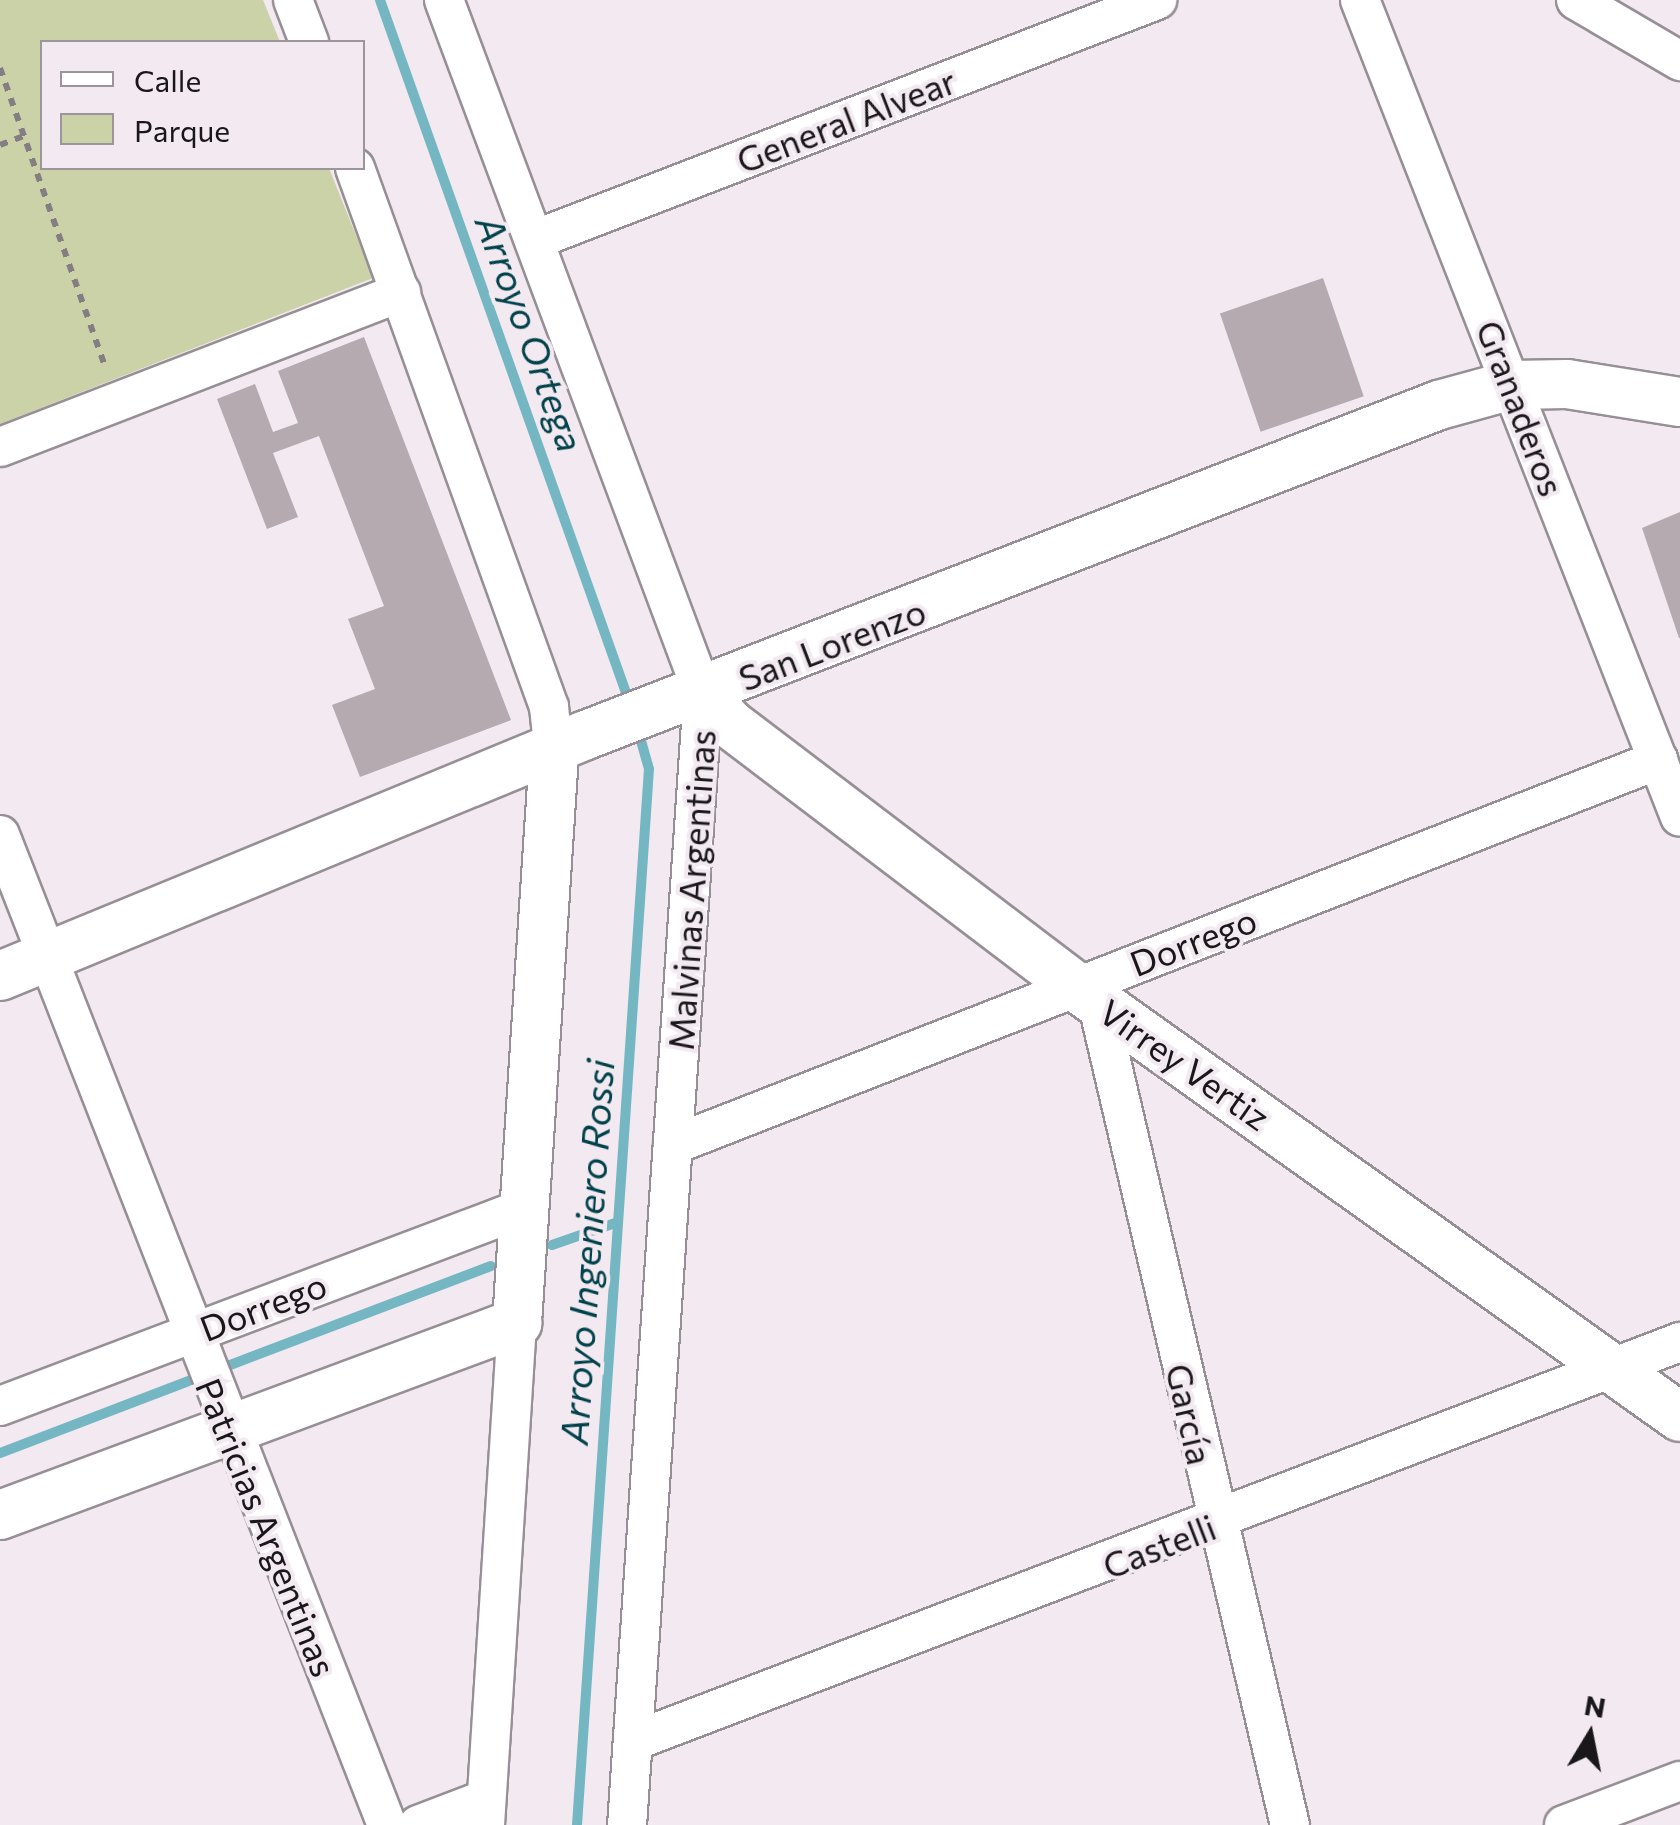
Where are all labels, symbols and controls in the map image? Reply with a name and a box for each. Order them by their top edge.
legend [40,40,365,170]
street label: General Alvear [731,59,961,181]
text: Calle [134,61,201,98]
text: Parque [134,111,230,148]
water label: Arroyo Ortega [467,208,595,458]
street label: Granaderos [1468,314,1574,502]
street label: San Lorenzo [733,589,931,699]
street label: Malvinas Argentinas [659,728,723,1052]
street label: Dorrego [1124,898,1262,984]
street label: Virrey Vertiz [1092,990,1278,1138]
water label: Arroyo Ingeniero Rossi [550,1058,622,1446]
street label: Dorrego [194,1263,332,1349]
street label: García [1158,1360,1222,1468]
street label: Patricias Argentinas [188,1372,346,1682]
street label: Castelli [1097,1505,1221,1587]
north arrow [1540,1685,1640,1785]
text: N [1582,1687,1609,1724]

